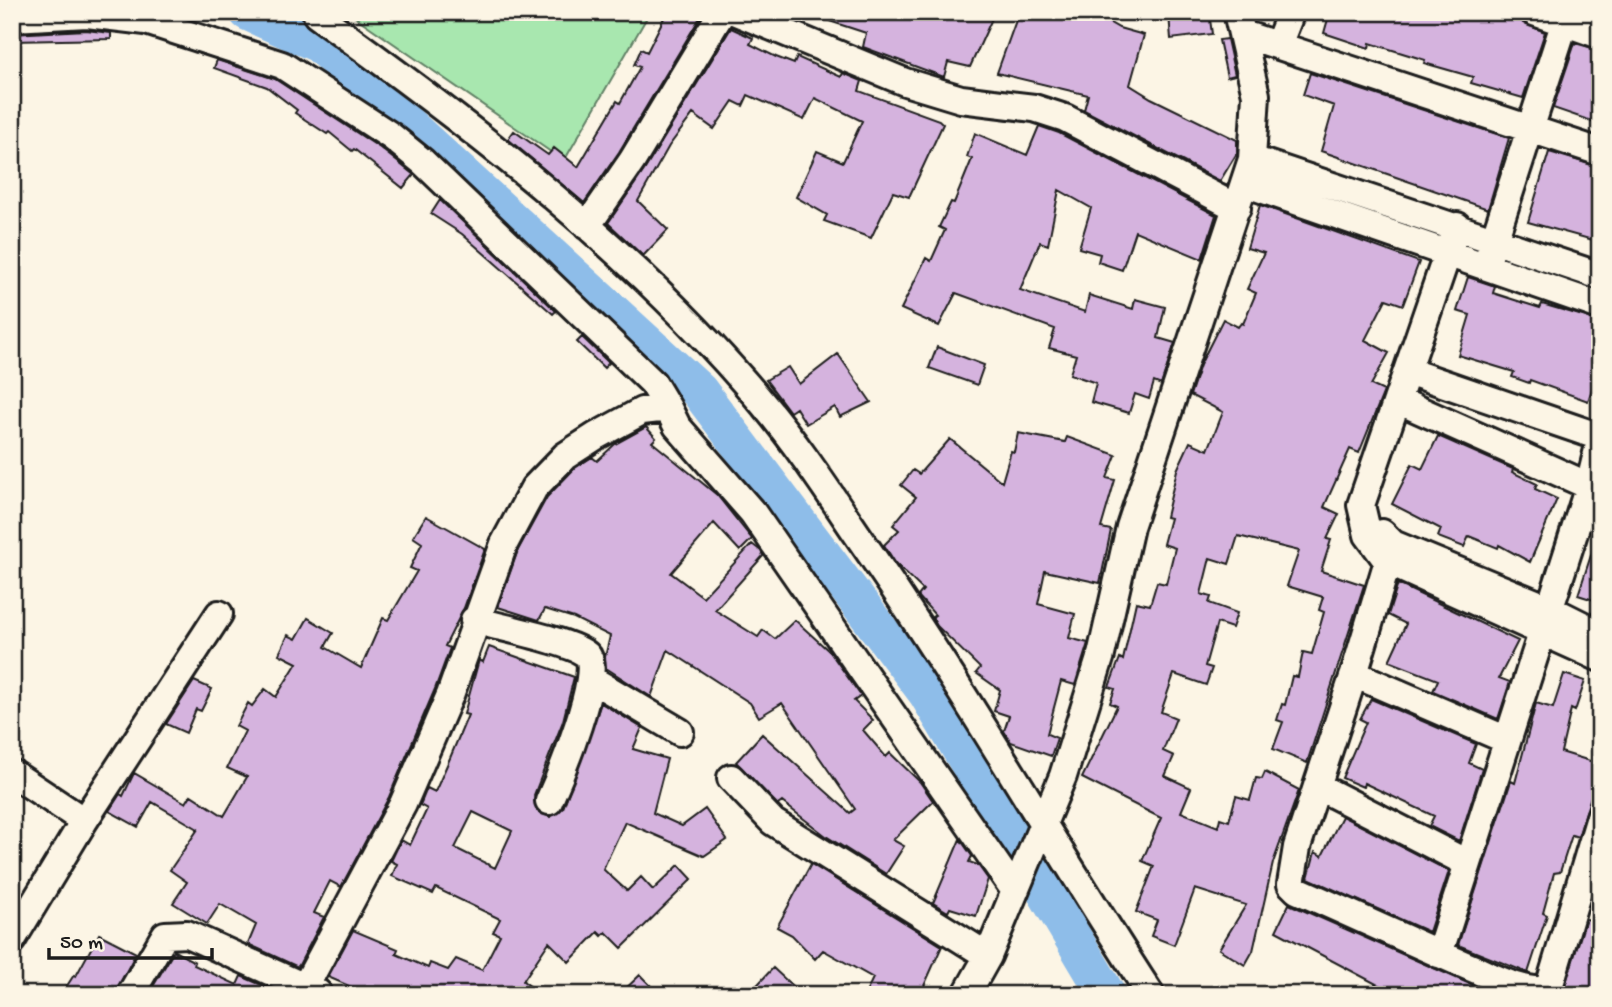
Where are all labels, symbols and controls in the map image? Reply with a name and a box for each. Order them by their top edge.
scale bar [49,916,212,960]
text: 50 m [60,932,103,957]

